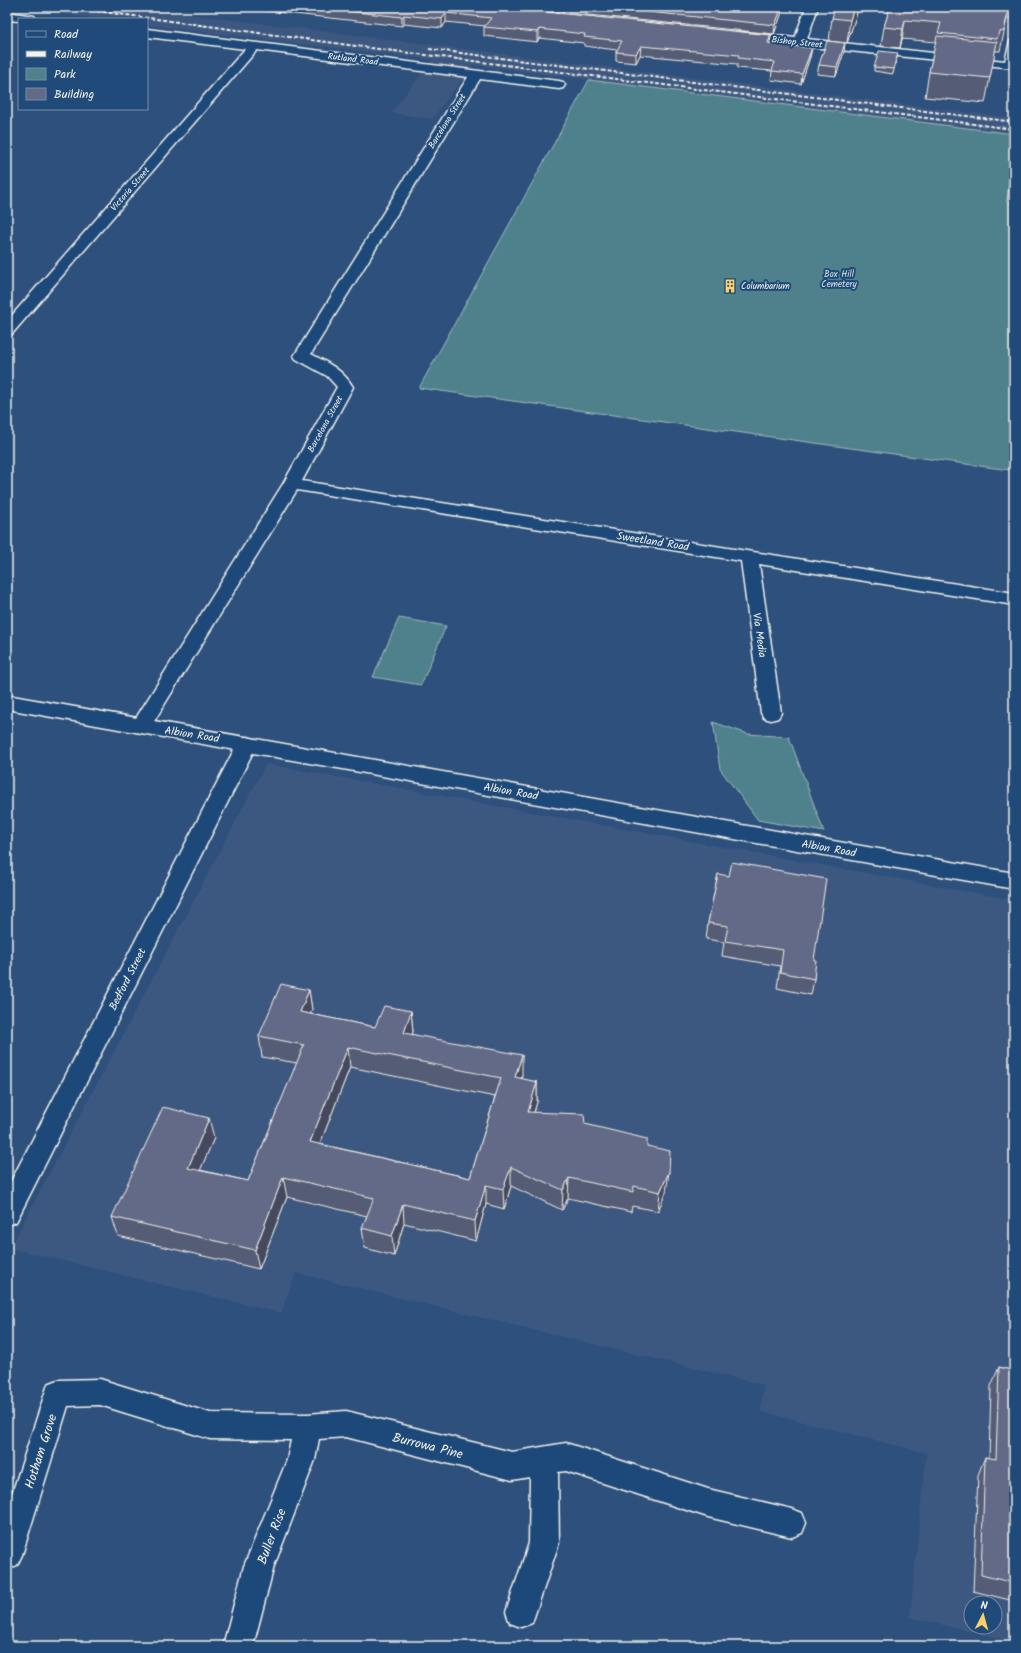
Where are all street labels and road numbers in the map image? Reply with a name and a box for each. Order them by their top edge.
street label: Bishop Street [771,32,824,53]
street label: Rutland Road [327,49,379,70]
street label: Barcelona Street [424,90,471,152]
street label: Victoria Street [107,164,154,215]
street label: Barcelona Street [304,393,347,455]
street label: Sweetland Road [615,527,691,557]
street label: Via Media [747,612,771,659]
street label: Albion Road [163,722,221,748]
street label: Albion Road [482,778,540,806]
street label: Albion Road [800,835,858,863]
street label: Bedford Street [104,944,152,1014]
street label: Hotham Grove [19,1411,63,1492]
street label: Burrowa Pine [390,1428,465,1465]
street label: Buller Rise [252,1505,293,1568]

